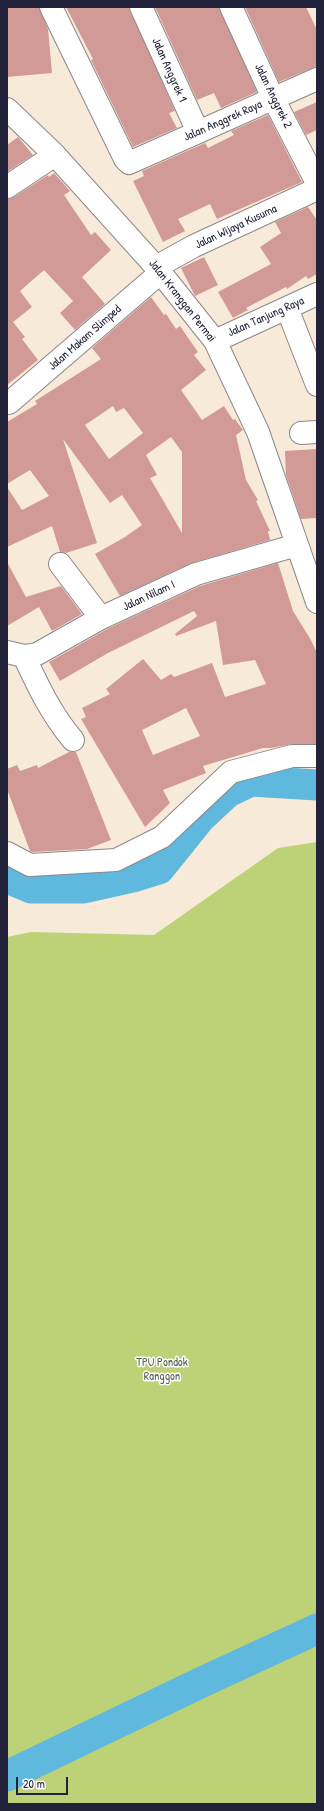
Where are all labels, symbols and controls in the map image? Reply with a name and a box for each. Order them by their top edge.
street label: Jalan Anggrek 1 [148,36,190,104]
street label: Jalan Anggrek 2 [251,61,295,131]
street label: Jalan Anggrek Raya [182,97,264,145]
street label: Jalan Wijaya Kusuma [193,202,279,252]
street label: Jalan Kranggan Permai [145,257,219,345]
street label: Jalan Tanjung Raya [226,294,306,340]
street label: Jalan Makam Slimped [46,302,124,374]
street label: Jalan Nilam I [121,578,177,614]
park label: TPU Pondok Ranggon [136,1356,188,1384]
scale bar [18,1769,70,1795]
text: 20 m [23,1775,45,1792]

